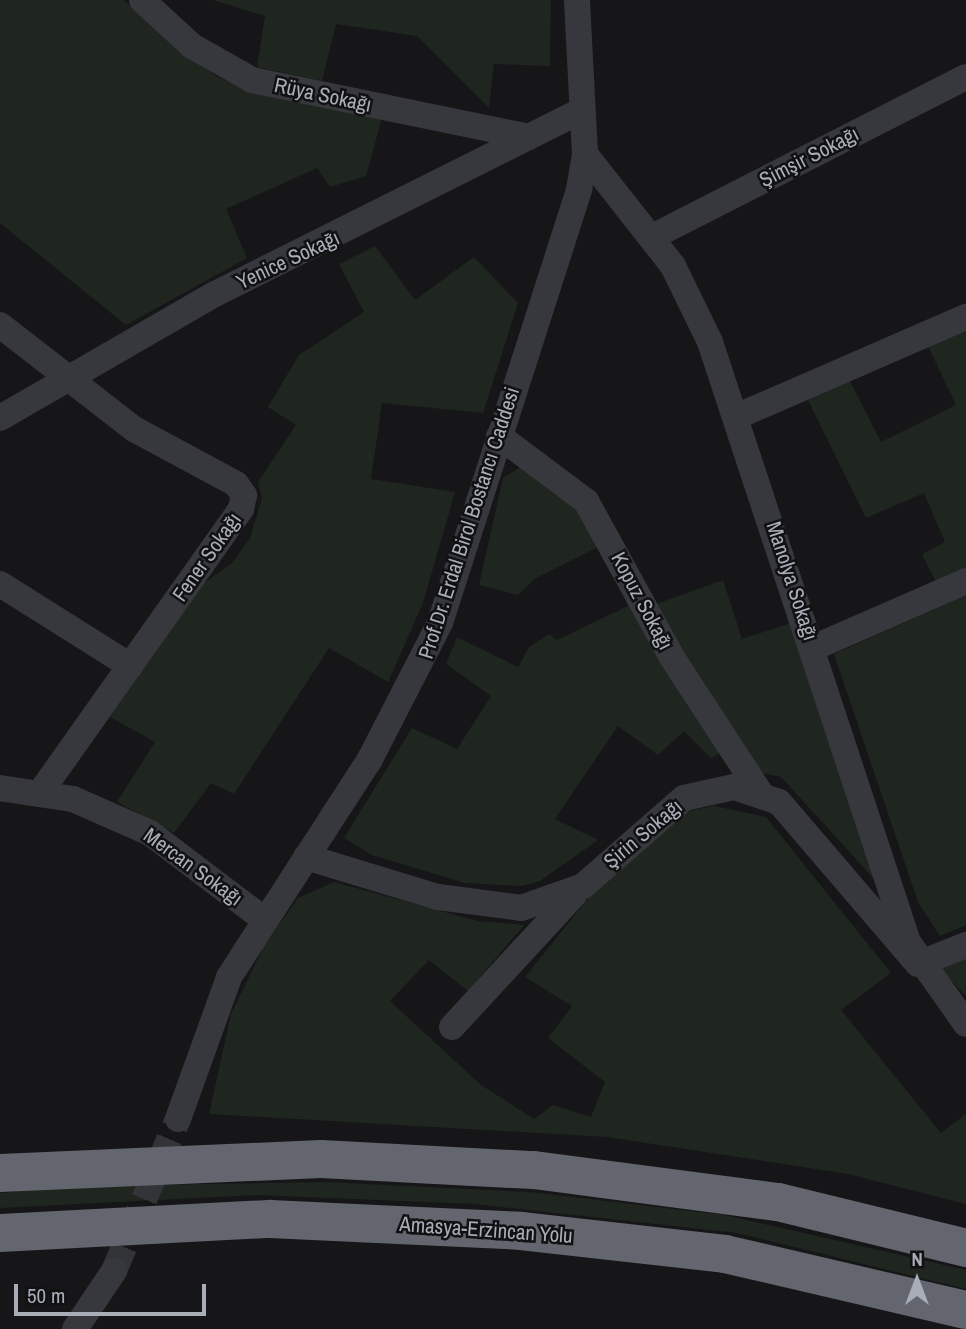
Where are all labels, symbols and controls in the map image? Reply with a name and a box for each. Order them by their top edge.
street label: Rüya Sokağı [272,72,374,118]
street label: Şimşir Sokağı [755,121,863,193]
street label: Yenice Sokağı [233,225,343,295]
street label: Prof.Dr. Erdal Birol Bostancı Caddesi [413,384,525,662]
street label: Fener Sokağı [167,508,247,606]
street label: Manolya Sokağı [761,518,823,644]
street label: Kopuz Sokağı [606,548,678,654]
street label: Şirin Sokağı [599,794,687,874]
street label: Mercan Sokağı [139,823,247,911]
street label: Amasya-Erzincan Yolu [398,1211,574,1249]
north arrow [882,1245,952,1315]
text: N [911,1246,923,1272]
scale bar [18,1270,210,1314]
text: 50 m [27,1281,65,1310]

